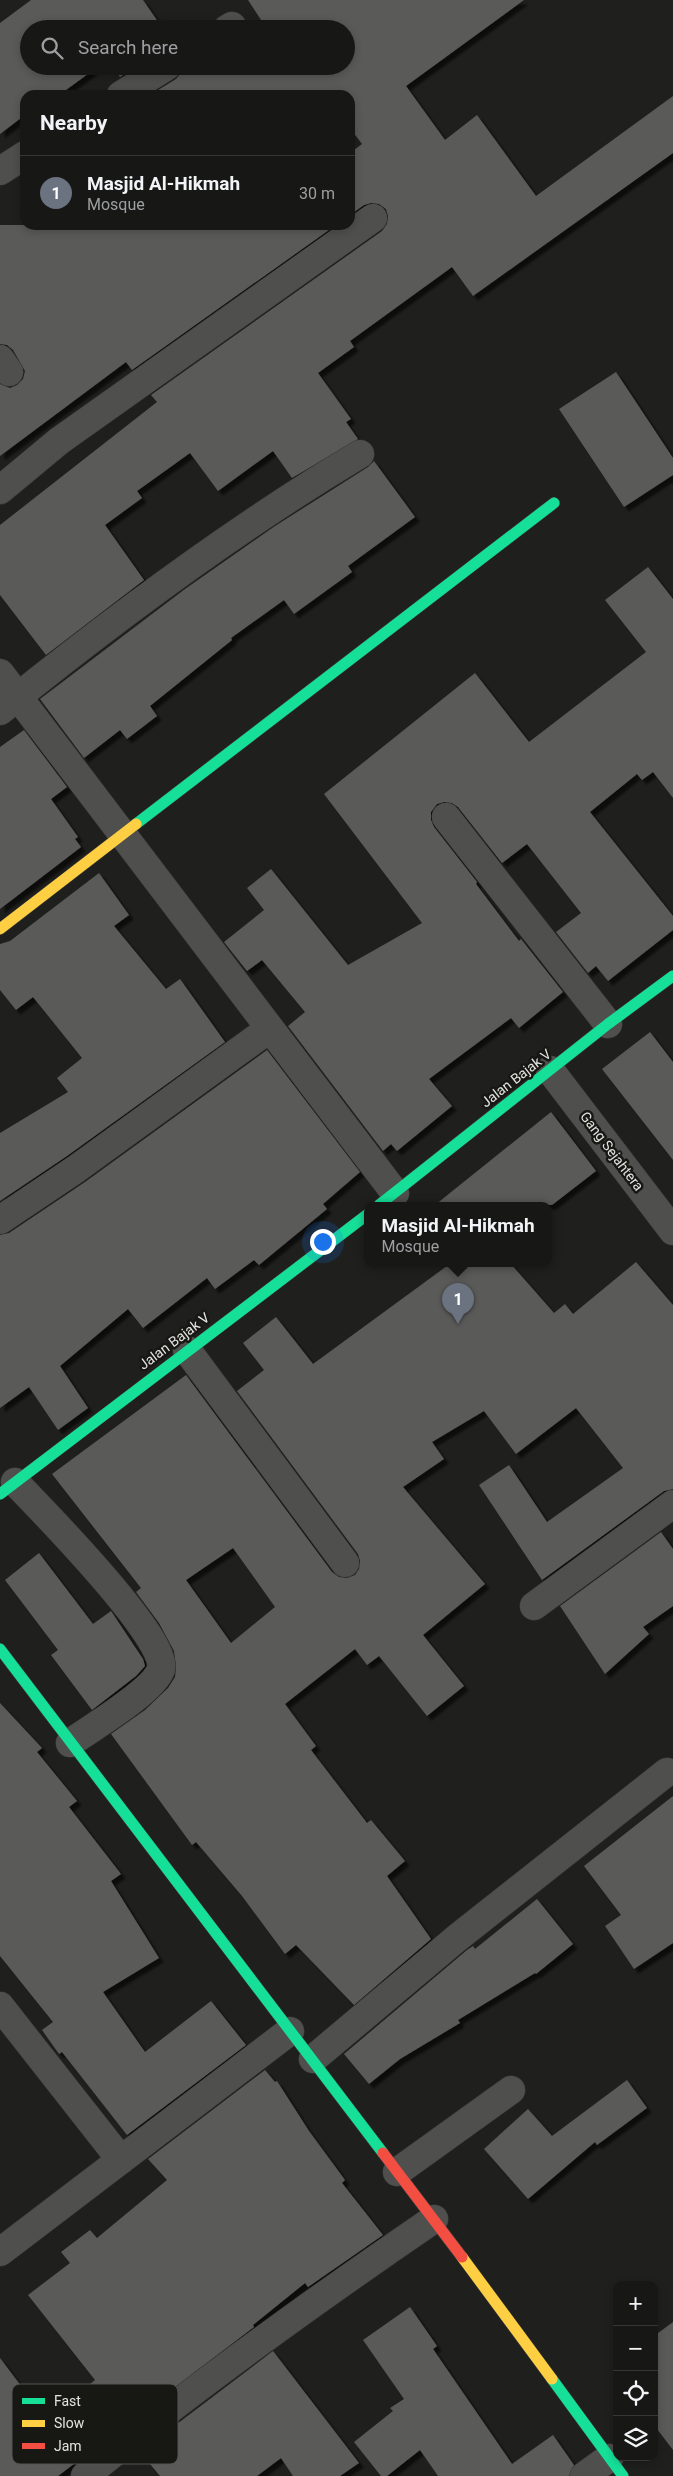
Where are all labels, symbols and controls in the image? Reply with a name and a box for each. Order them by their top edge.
search box [20,20,355,75]
icon: search [38,34,66,62]
text: Search here [78,36,178,59]
text: Nearby [40,111,107,135]
text: Masjid Al-Hikmah [87,172,240,195]
text: 1 [51,184,61,203]
text: 30 m [299,184,335,203]
text: Mosque [87,195,145,214]
street label: Jalan Bajak V [478,1046,554,1110]
street label: Gang Sejahtera [577,1108,647,1194]
popup [364,1202,552,1267]
text: Masjid Al-Hikmah [381,1214,535,1237]
your location [310,1229,336,1255]
text: Mosque [381,1237,439,1256]
pin: 1 [442,1283,474,1324]
street label: Jalan Bajak V [135,1309,213,1373]
map controls [613,2281,658,2461]
button: + [613,2281,658,2326]
button: − [613,2326,658,2371]
button: locate [613,2371,658,2416]
legend [12,2384,178,2464]
text: Fast [54,2393,81,2409]
text: Slow [54,2415,85,2431]
button: layers [613,2416,658,2461]
text: Jam [54,2438,82,2454]

